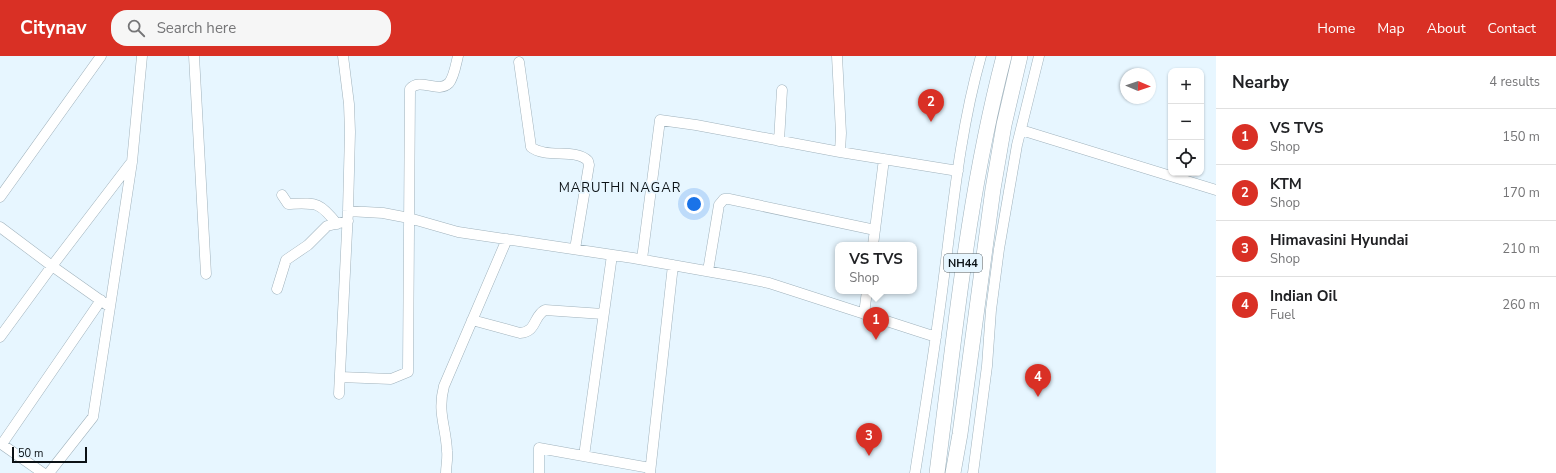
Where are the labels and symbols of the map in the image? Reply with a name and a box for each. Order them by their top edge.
north arrow [1120,68,1156,104]
pin: 2 [918,89,944,122]
district label: MARUTHI NAGAR [559,179,681,197]
your location [684,194,704,214]
road number: NH44 [944,254,982,272]
pin: 1 [863,307,889,340]
pin: 4 [1025,364,1051,397]
pin: 3 [856,423,882,456]
scale bar [12,445,87,464]

